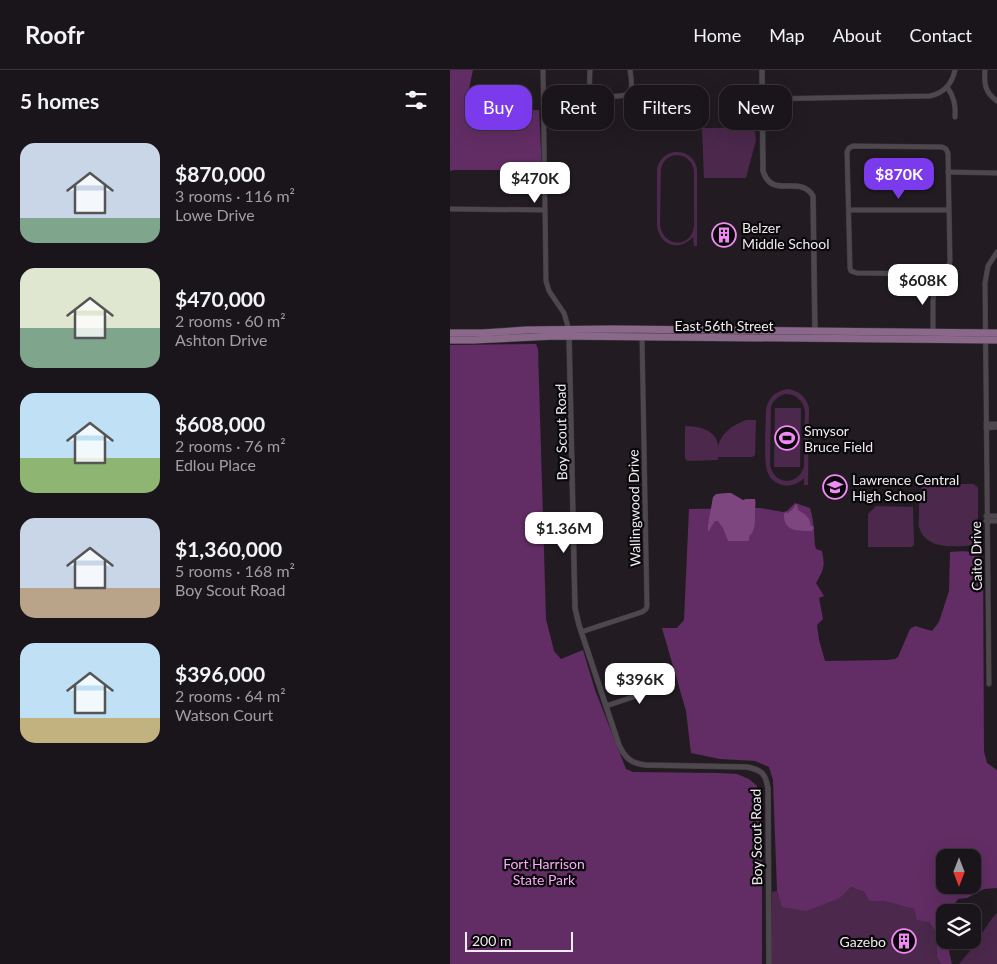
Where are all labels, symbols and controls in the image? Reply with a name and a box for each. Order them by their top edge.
text: Roofr [25,20,84,49]
text: Home [693,24,741,46]
text: Map [769,24,805,46]
text: About [833,24,882,46]
text: Contact [910,24,972,46]
chip: Buy [465,85,532,130]
chip: Rent [542,85,614,130]
chip: Filters [624,85,709,130]
chip: New [719,85,792,130]
icon: filters [402,86,430,114]
text: 5 homes [20,88,99,113]
pin: $870K [864,158,934,200]
text: $870,000 [175,161,265,186]
pin: $470K [500,162,570,204]
icon: home [60,163,120,223]
text: $870K [875,164,923,183]
text: $470K [511,168,559,187]
text: 3 rooms · 116 m² [175,186,295,205]
text: Lowe Drive [175,205,255,224]
place label: Belzer Middle School [742,219,829,252]
building icon: Belzer Middle School [711,222,737,248]
pin: $608K [888,264,958,306]
text: $608K [899,270,947,289]
text: $470,000 [175,286,265,311]
icon: home [60,288,120,348]
text: 2 rooms · 60 m² [175,311,286,330]
street label: East 56th Street [674,317,774,334]
text: Ashton Drive [175,330,268,349]
street label: Boy Scout Road [552,384,570,480]
text: $608,000 [175,411,265,436]
icon: home [60,413,120,473]
place label: Smysor Bruce Field [804,422,873,455]
sports icon: Smysor Bruce Field [774,425,800,451]
text: 2 rooms · 76 m² [175,436,286,455]
street label: Wallingwood Drive [624,449,644,567]
text: Edlou Place [175,455,256,474]
place label: Lawrence Central High School [852,471,959,504]
school or university icon: Lawrence Central High School [822,474,848,500]
pin: $1.36M [523,512,605,554]
text: $1.36M [536,518,592,537]
street label: Caito Drive [967,521,985,591]
text: $1,360,000 [175,536,282,561]
icon: home [60,538,120,598]
text: 5 rooms · 168 m² [175,561,295,580]
text: Boy Scout Road [175,580,285,599]
text: $396,000 [175,661,265,686]
pin: $396K [605,662,675,705]
icon: home [60,663,120,723]
text: $396K [616,669,664,688]
text: 2 rooms · 64 m² [175,686,286,705]
text: Watson Court [175,705,273,724]
street label: Boy Scout Road [747,789,765,885]
north arrow [936,849,981,894]
map controls [936,849,981,949]
park label: Fort Harrison State Park [503,855,585,888]
button: layers [936,904,981,949]
building icon: Gazebo [891,928,917,954]
scale bar [465,929,572,952]
text: 200 m [472,932,511,949]
place label: Gazebo [839,933,886,950]

